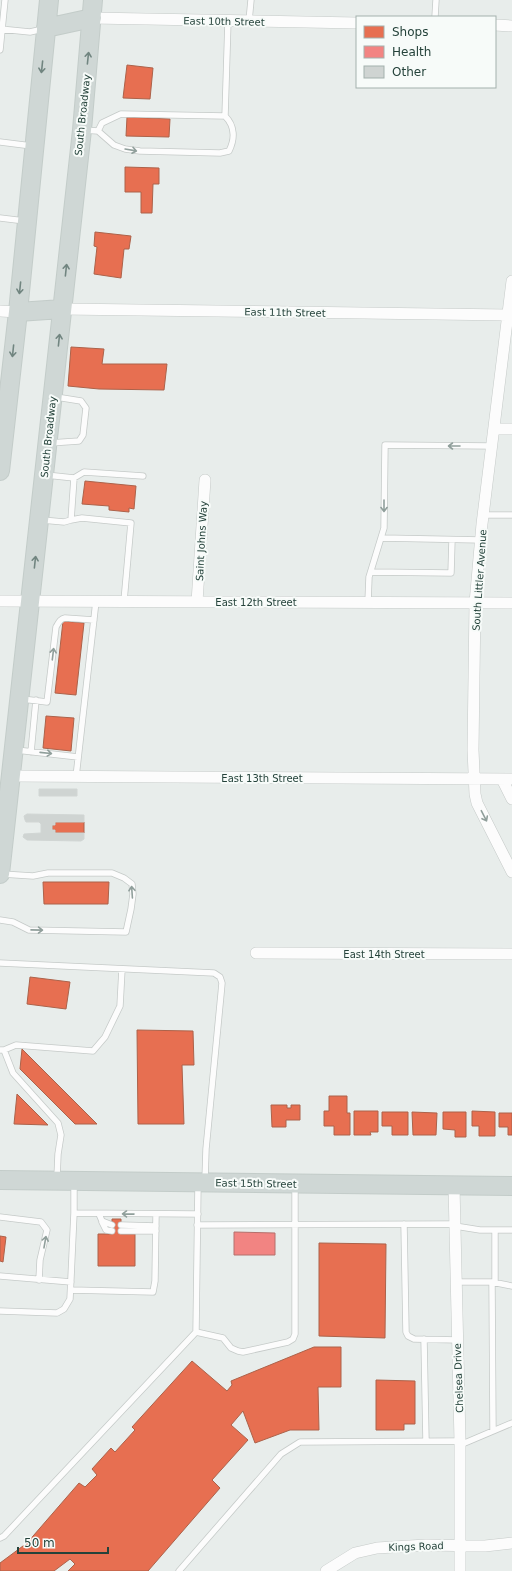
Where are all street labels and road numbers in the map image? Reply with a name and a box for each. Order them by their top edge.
street label: East 10th Street [183,15,265,28]
street label: South Broadway [73,74,92,156]
street label: East 11th Street [244,306,326,319]
street label: South Broadway [39,396,58,478]
street label: Saint Johns Way [194,501,209,581]
street label: South Littler Avenue [470,529,489,631]
street label: East 12th Street [215,597,297,608]
street label: East 13th Street [221,773,303,784]
street label: East 14th Street [343,949,425,960]
street label: East 15th Street [215,1177,297,1190]
street label: Chelsea Drive [452,1343,465,1413]
street label: Kings Road [388,1540,444,1553]

